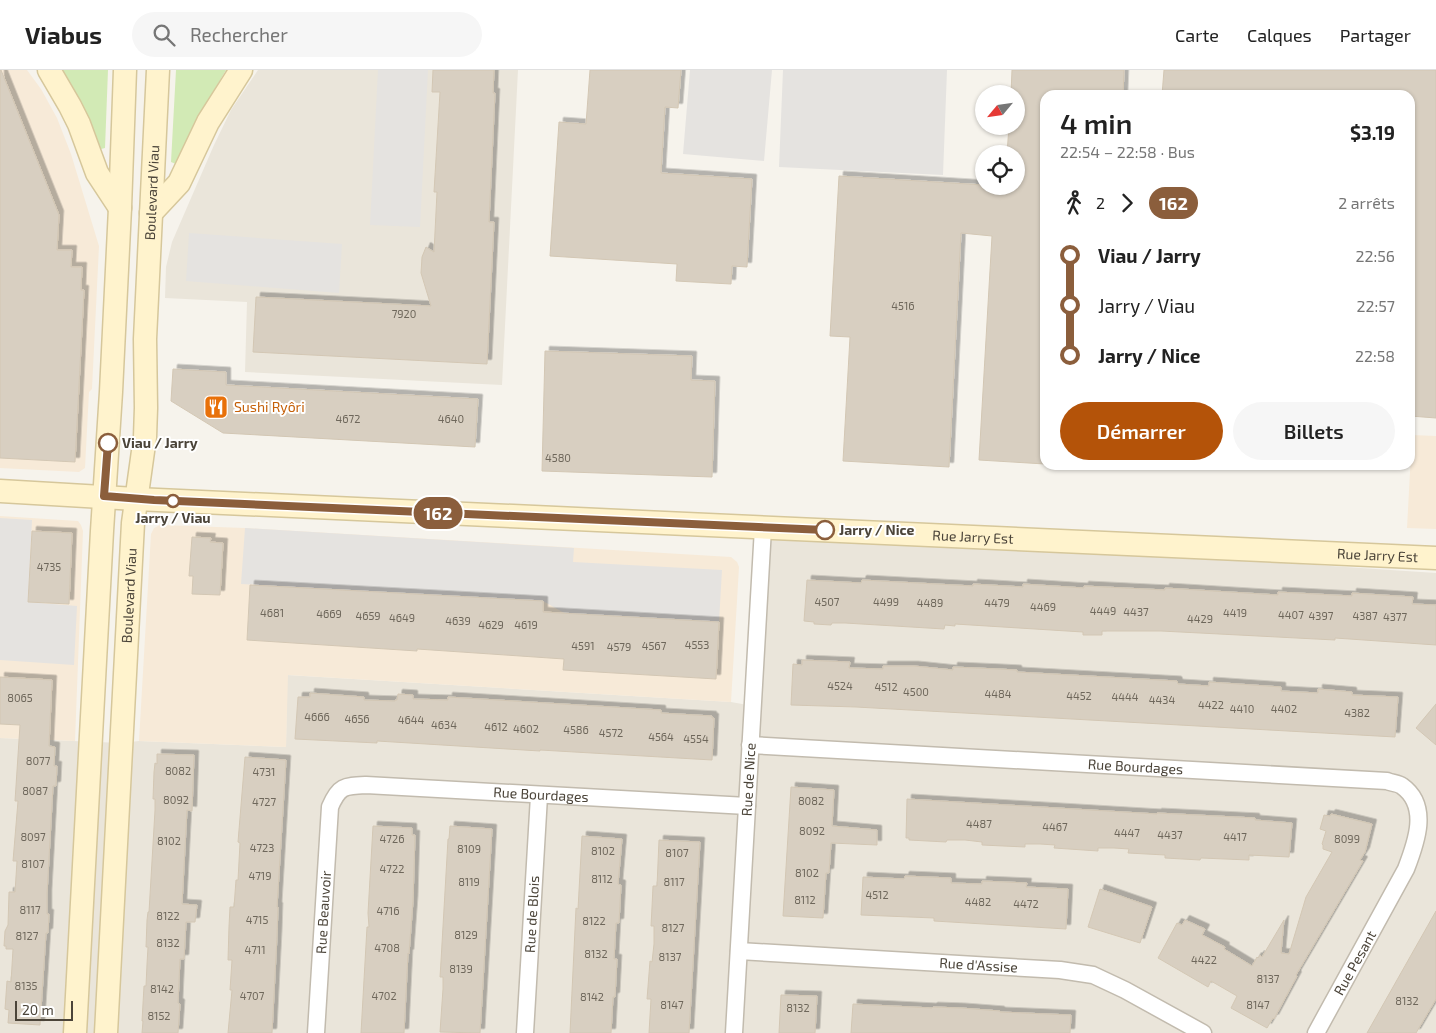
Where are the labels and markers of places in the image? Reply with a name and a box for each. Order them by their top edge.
restaurant icon: Sushi Ryôri [203,394,229,420]
place label: Sushi Ryôri [234,398,305,415]
marker: Viau / Jarry [98,433,118,453]
place label: Viau / Jarry [122,434,198,451]
marker: Jarry / Viau [166,494,180,508]
place label: Jarry / Viau [135,509,211,526]
marker: Jarry / Nice [815,520,835,540]
place label: Jarry / Nice [839,521,915,538]

